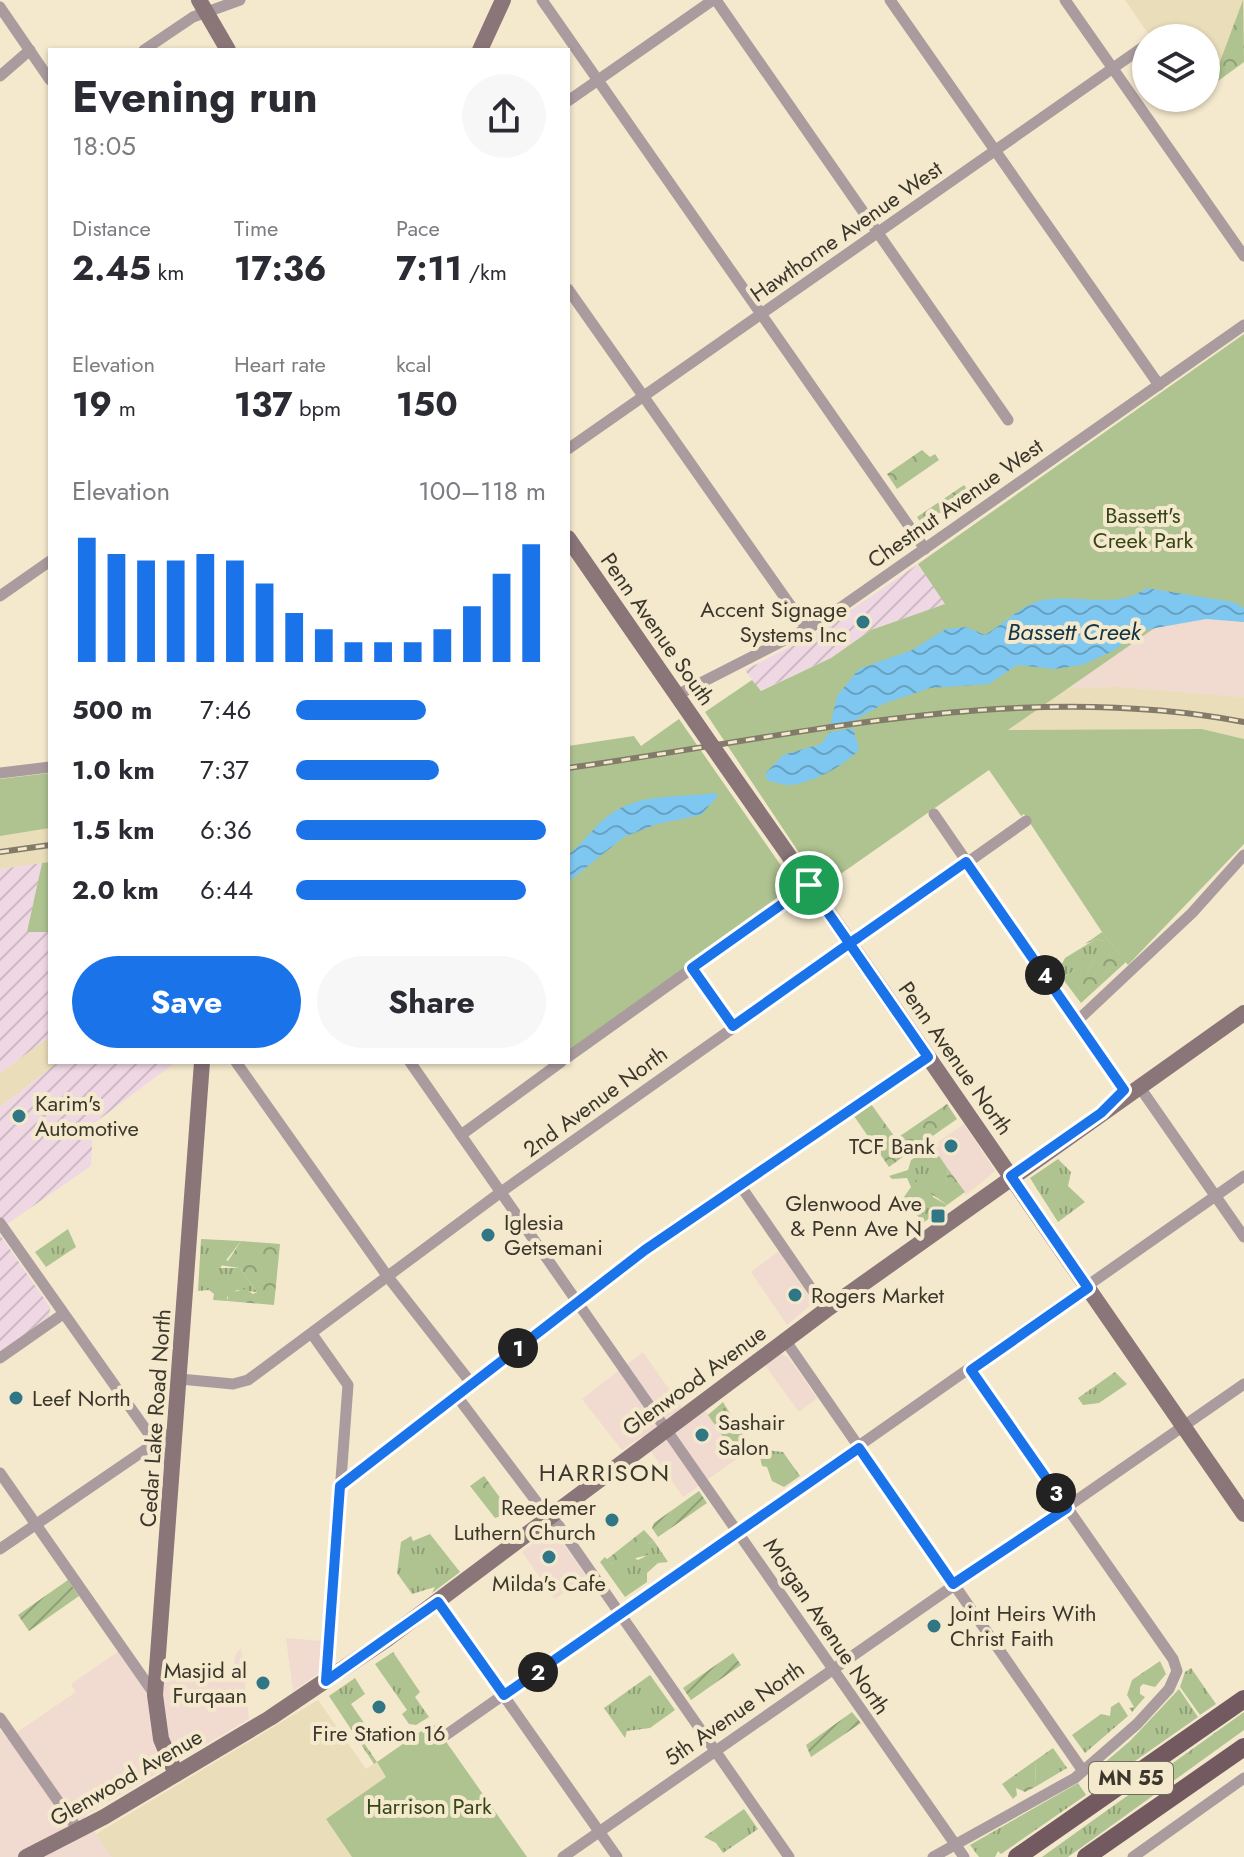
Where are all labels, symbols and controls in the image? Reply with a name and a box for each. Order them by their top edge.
map controls [1132,24,1220,112]
button: layers [1132,24,1220,112]
text: Evening run [72,65,318,129]
button: share [462,74,546,158]
text: 18:05 [72,127,136,165]
street label: Hawthorne Avenue West [744,152,949,309]
text: Distance [72,212,151,244]
text: Time [234,212,278,244]
text: Pace [396,212,440,244]
text: 2.45 [72,244,151,293]
text: 17:36 [234,244,327,293]
text: 7:11 [396,244,462,293]
text: km [151,256,184,288]
text: /km [462,256,507,288]
text: Elevation [72,348,155,380]
text: Heart rate [234,348,326,380]
text: kcal [396,348,432,380]
text: 19 [72,380,112,429]
text: 137 [234,380,292,429]
text: 150 [396,380,458,429]
text: m [112,392,136,424]
text: bpm [292,392,341,424]
street label: Chestnut Avenue West [861,430,1050,576]
text: Elevation [72,472,170,510]
text: 100–118 m [418,472,546,510]
park label: Bassett's Creek Park [1093,499,1194,556]
street label: Penn Avenue South [593,546,723,712]
place label: Accent Signage Systems Inc [700,593,847,650]
marker: Accent Signage Systems Inc [854,613,872,631]
water label: Bassett Creek [1007,614,1142,649]
text: 500 m [72,691,152,729]
text: 7:46 [200,691,252,729]
text: 1.0 km [72,751,155,789]
text: 7:37 [200,751,249,789]
text: 1.5 km [72,811,155,849]
text: 6:36 [200,811,252,849]
pin [775,851,843,919]
icon: arrive [787,863,831,907]
text: 2.0 km [72,871,159,909]
text: 6:44 [200,871,253,909]
pin: 4 [1025,955,1065,995]
button: Save [72,956,301,1048]
button: Share [317,956,546,1048]
text: 4 [1037,959,1053,991]
street label: Penn Avenue North [891,975,1021,1141]
street label: 2nd Avenue North [516,1038,674,1164]
place label: Karim's Automotive [35,1087,139,1144]
marker: Karim's Automotive [10,1107,28,1125]
place label: TCF Bank [849,1130,935,1162]
marker: TCF Bank [942,1137,960,1155]
place label: Glenwood Ave & Penn Ave N [785,1187,922,1244]
place label: Iglesia Getsemani [504,1206,603,1263]
marker: Glenwood Ave & Penn Ave N [929,1207,947,1225]
marker: Iglesia Getsemani [479,1226,497,1244]
place label: Rogers Market [811,1279,945,1311]
marker: Rogers Market [786,1286,804,1304]
street label: Cedar Lake Road North [131,1308,179,1528]
street label: Glenwood Avenue [615,1317,773,1443]
pin: 1 [498,1328,538,1368]
text: 1 [512,1332,524,1364]
place label: Leef North [32,1382,131,1414]
marker: Leef North [7,1389,25,1407]
place label: Sashair Salon [718,1406,785,1463]
marker: Sashair Salon [693,1426,711,1444]
district label: HARRISON [539,1455,671,1490]
pin: 3 [1036,1473,1076,1513]
text: 3 [1049,1477,1063,1509]
place label: Reedemer Luthern Church [454,1491,596,1548]
marker: Reedemer Luthern Church [603,1511,621,1529]
street label: Morgan Avenue North [756,1531,898,1721]
marker: Milda's Cafe [540,1548,558,1566]
place label: Milda's Cafe [492,1567,606,1599]
place label: Joint Heirs With Christ Faith [947,1597,1097,1654]
marker: Joint Heirs With Christ Faith [925,1617,943,1635]
pin: 2 [518,1652,558,1692]
street label: 5th Avenue North [657,1653,811,1773]
place label: Masjid al Furqaan [164,1654,247,1711]
text: 2 [531,1656,545,1688]
marker: Masjid al Furqaan [254,1674,272,1692]
marker: Fire Station 16 [370,1698,388,1716]
place label: Fire Station 16 [312,1717,446,1749]
street label: Glenwood Avenue [44,1720,208,1834]
road number: MN 55 [1089,1762,1173,1794]
park label: Harrison Park [366,1790,492,1822]

